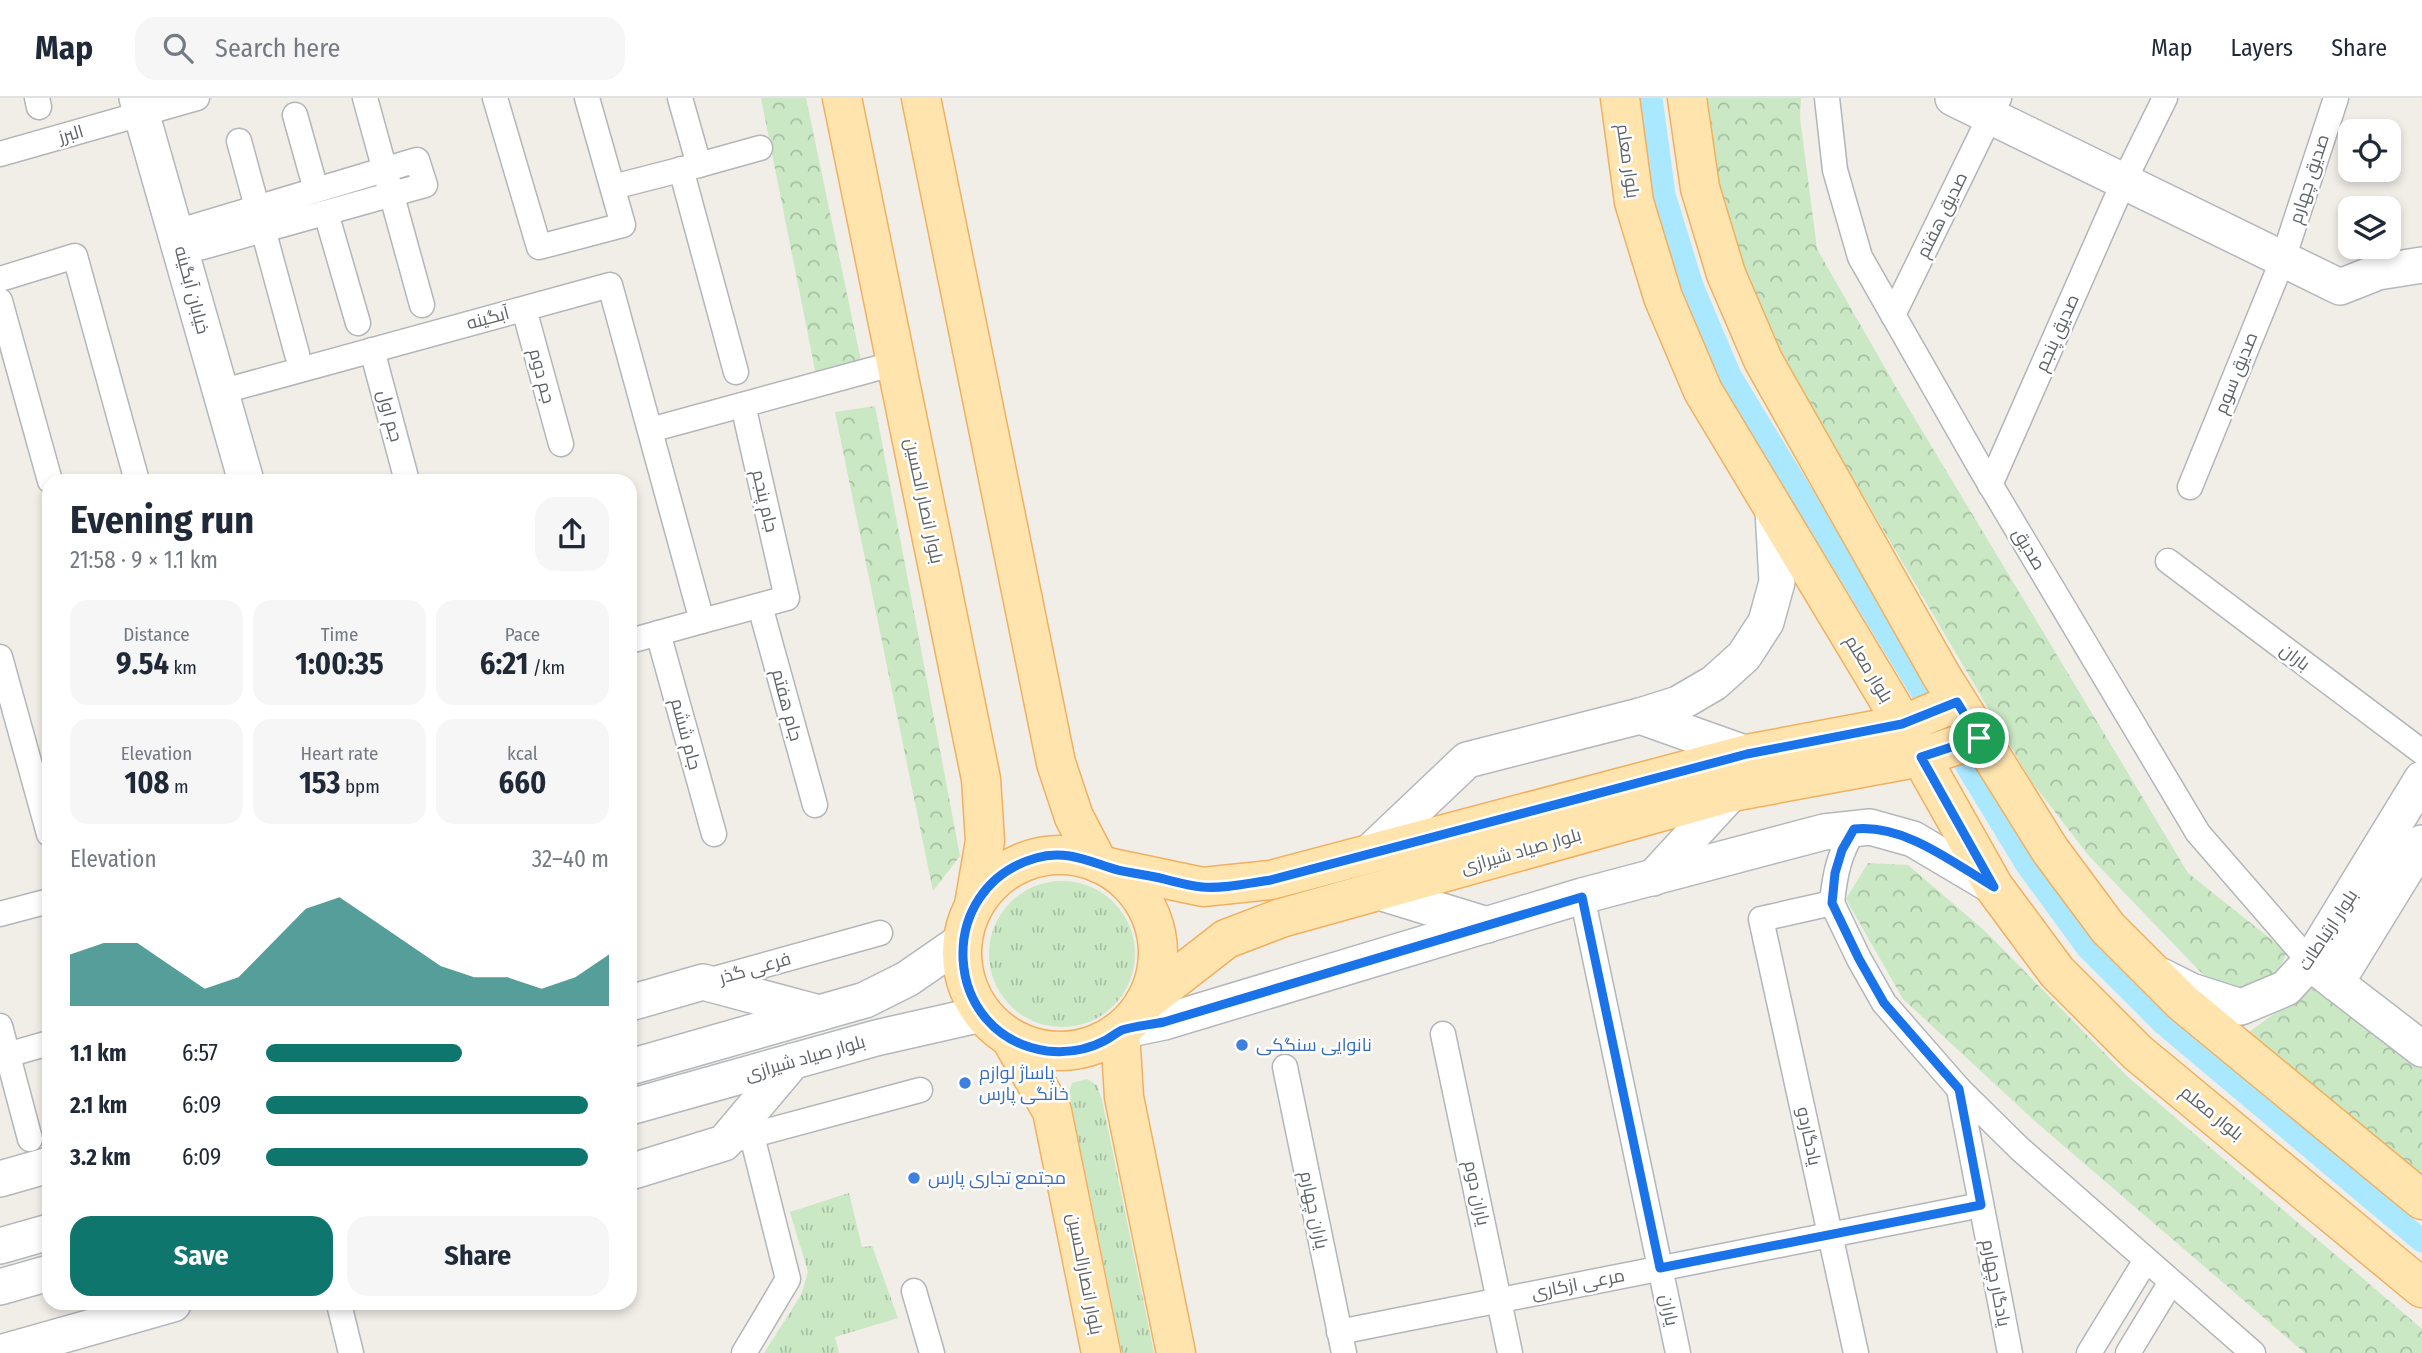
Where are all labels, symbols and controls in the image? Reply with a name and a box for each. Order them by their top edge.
search box [135,17,625,80]
text: Map [35,28,93,68]
icon: search [159,29,197,67]
text: Search here [215,33,340,64]
text: Map [2151,34,2193,62]
text: Layers [2231,34,2293,62]
text: Share [2331,34,2387,62]
map controls [2338,119,2401,259]
button: locate [2338,119,2401,182]
street label: البرز [55,120,86,148]
street label: بلوار معلم [1611,122,1644,200]
street label: صدیق چهارم [2284,132,2335,227]
street label: صدیق هفتم [1912,169,1973,262]
button: layers [2338,196,2401,259]
street label: خیابان آبگینه [170,244,214,336]
street label: صدیق پنجم [2030,291,2085,376]
street label: آبگینه [464,302,512,334]
street label: صدیق سوم [2210,329,2263,417]
street label: جم دوم [523,346,560,406]
street label: جم اول [372,388,407,445]
street label: بلوار انصار الحسین [900,436,948,566]
street label: جام پنجم [746,468,783,535]
text: Evening run [70,497,254,543]
button: share [535,497,609,571]
street label: صدیق [2007,524,2050,575]
text: 21:58 · 9 × 1.1 km [70,546,218,574]
text: Distance [123,623,190,646]
text: Time [321,623,358,646]
text: Pace [505,623,540,646]
street label: بلوار معلم [1839,631,1898,707]
street label: باران [2276,639,2314,675]
text: 9.54 [116,646,169,682]
text: 1:00:35 [295,646,384,682]
text: 6:21 [480,646,528,682]
text: km [169,656,197,679]
text: /km [528,656,565,679]
street label: جام هفتم [766,667,807,744]
street label: جام ششم [665,696,706,772]
pin [1949,708,2009,768]
icon: arrive [1960,719,1998,757]
text: Elevation [121,742,192,765]
text: Heart rate [300,742,379,765]
text: kcal [507,742,538,765]
text: 108 [125,765,169,801]
text: 153 [299,765,341,801]
text: 660 [499,765,546,801]
text: m [169,775,189,798]
text: bpm [341,775,380,798]
street label: بلوار صیاد شیرازی [1458,823,1584,879]
text: Elevation [70,845,157,873]
text: 32–40 m [532,845,609,873]
street label: بلوار ارتباطات [2294,885,2362,975]
street label: فرعی گذر [716,947,793,989]
street label: بلوار صیاد شیرازی [742,1030,868,1086]
place label: نانوایی سنگکی [1256,1034,1372,1056]
marker: نانوایی سنگکی [1234,1037,1250,1053]
text: 1.1 km [70,1039,126,1067]
text: 6:57 [182,1039,218,1067]
place label: پاساژ لوازم خانگی پارس [979,1062,1069,1106]
marker: پاساژ لوازم خانگی پارس [957,1075,973,1091]
street label: بلوار معلم [2175,1081,2248,1146]
text: 2.1 km [70,1091,127,1119]
text: 6:09 [182,1091,221,1119]
street label: یادگار‌دو [1792,1105,1826,1168]
text: 3.2 km [70,1143,131,1171]
text: 6:09 [182,1143,221,1171]
street label: یاران دوم [1458,1159,1495,1228]
place label: مجتمع تجاری پارس [928,1167,1066,1190]
street label: یاران چهارم [1294,1169,1333,1251]
marker: مجتمع تجاری پارس [906,1170,922,1186]
street label: بلوار انصارالحسین [1062,1211,1108,1337]
button: Save [70,1216,333,1296]
button: Share [347,1216,609,1296]
street label: یادگار چهارم [1976,1238,2015,1329]
street label: مرعی ازکاری [1529,1264,1627,1304]
street label: یاران [1655,1292,1683,1328]

